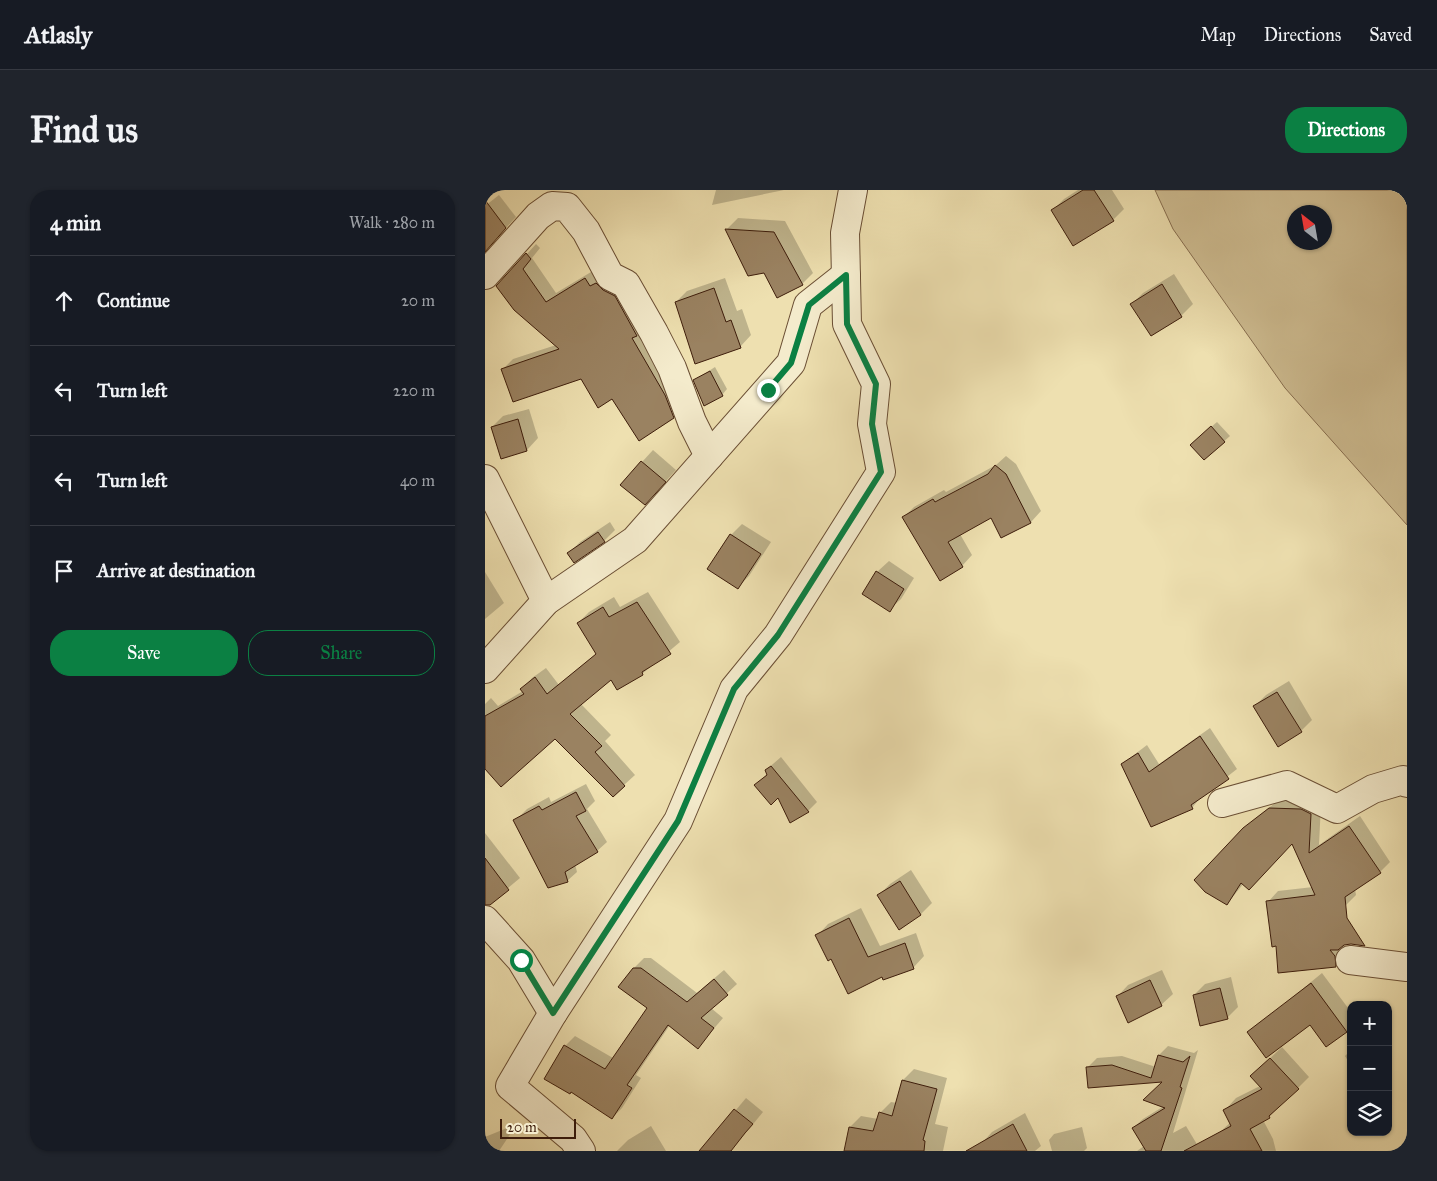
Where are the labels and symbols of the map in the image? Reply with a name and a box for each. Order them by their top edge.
north arrow [1287,205,1332,250]
route end [757,379,780,402]
route start [510,949,533,972]
scale bar [500,1116,576,1139]

